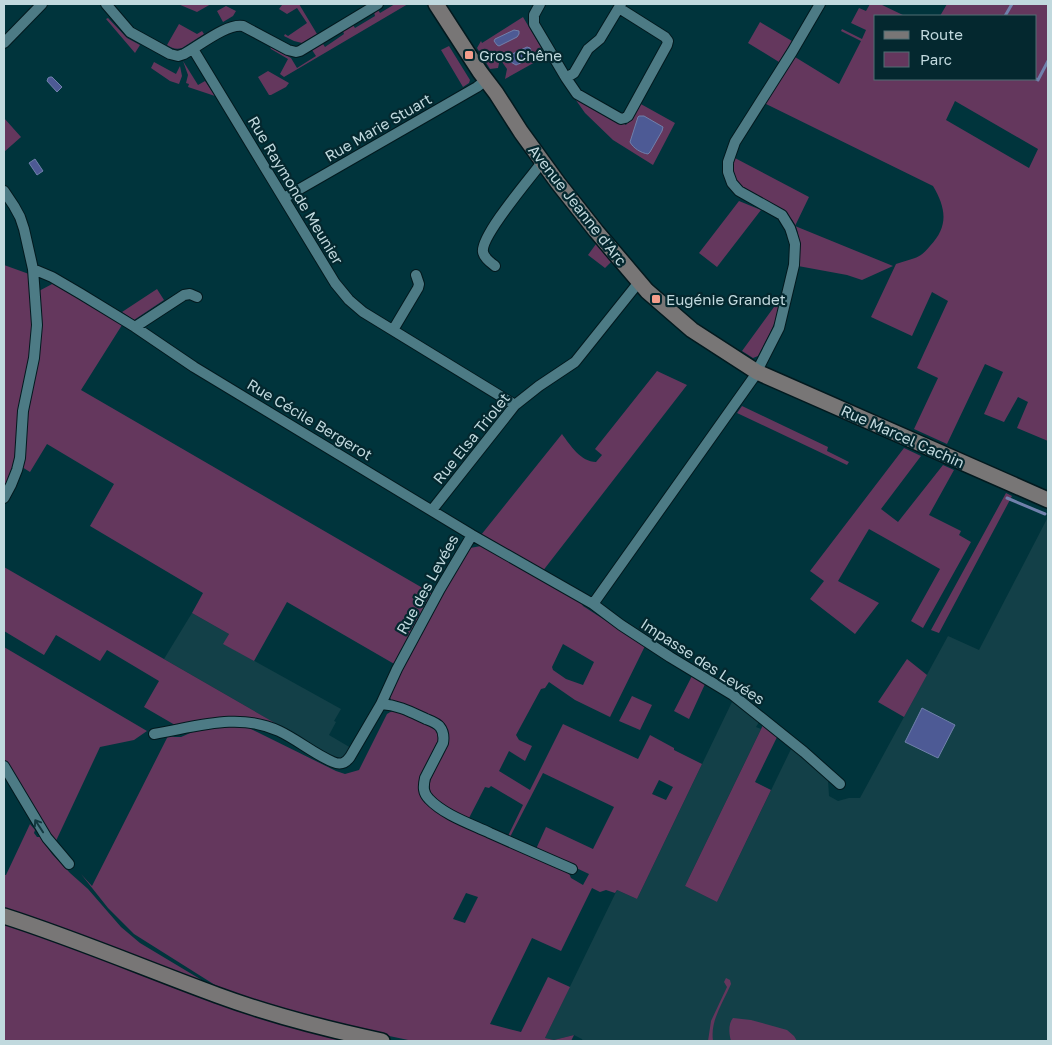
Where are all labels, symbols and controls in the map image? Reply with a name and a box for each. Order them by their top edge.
legend [874,15,1037,80]
text: Route [920,25,963,43]
place label: Gros Chêne [479,46,562,64]
marker: Gros Chêne [463,49,475,61]
text: Parc [920,50,952,68]
street label: Rue Marie Stuart [321,89,435,165]
street label: Rue Raymonde Meunier [245,113,347,267]
street label: Avenue Jeanne d'Arc [525,141,631,269]
place label: Eugénie Grandet [666,290,786,308]
marker: Eugénie Grandet [650,293,662,305]
street label: Rue Cécile Bergerot [244,375,376,463]
street label: Rue Elsa Triolet [429,389,513,487]
street label: Rue Marcel Cachin [838,401,968,471]
street label: Rue des Levées [392,531,462,637]
street label: Impasse des Levées [638,614,768,708]
one-way arrow [34,819,44,833]

